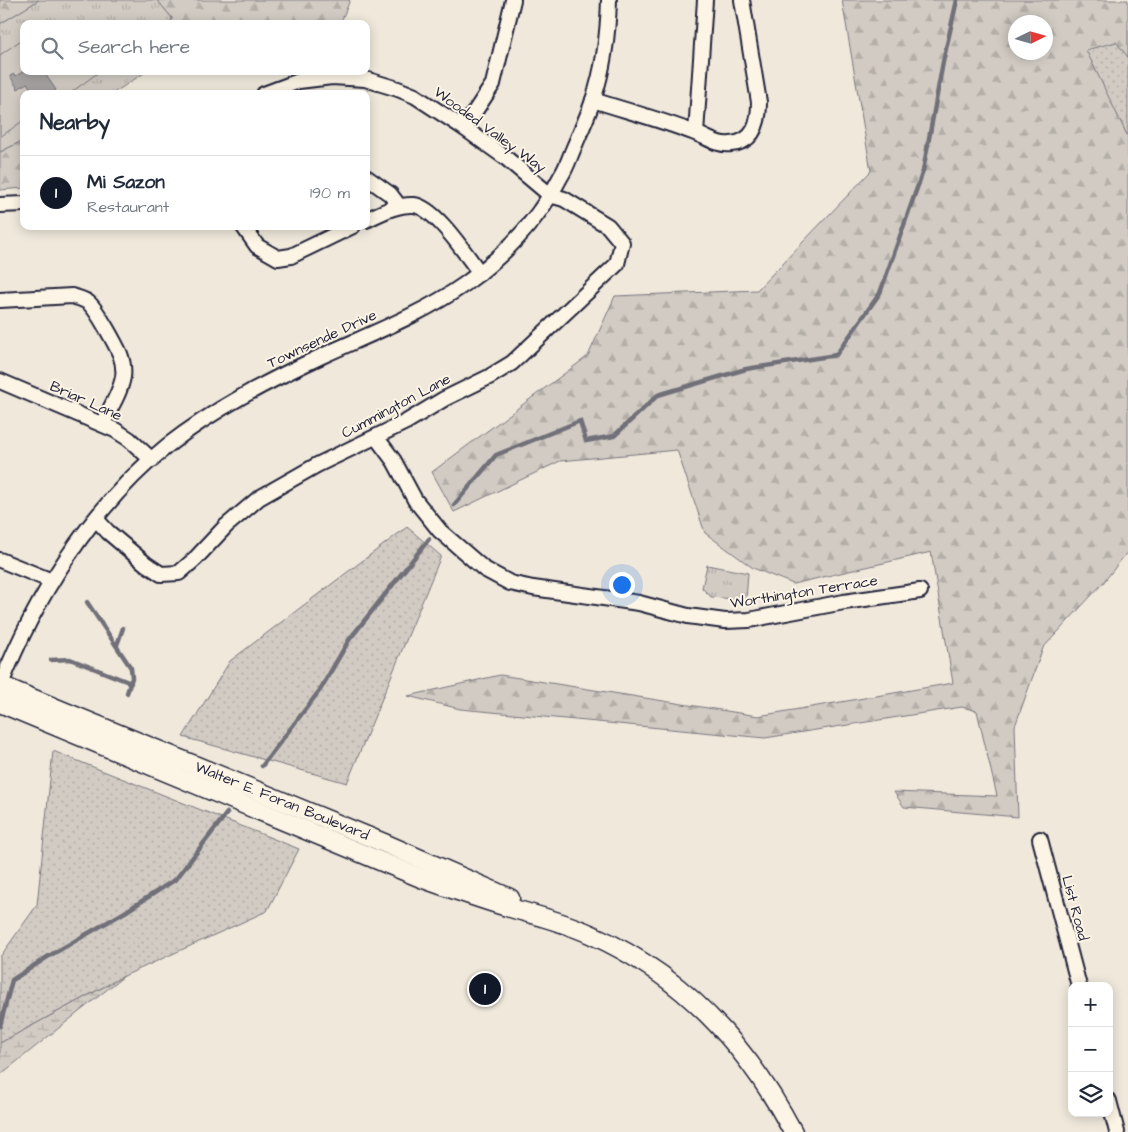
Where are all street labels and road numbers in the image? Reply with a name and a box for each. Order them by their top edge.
street label: Wooded Valley Way [429,82,551,179]
street label: Townsende Drive [264,304,380,374]
street label: Cummington Lane [338,368,455,444]
street label: Briar Lane [47,376,125,426]
street label: Worthington Terrace [729,570,879,615]
street label: Walter E. Foran Boulevard [192,756,373,846]
street label: List Road [1056,873,1094,943]

